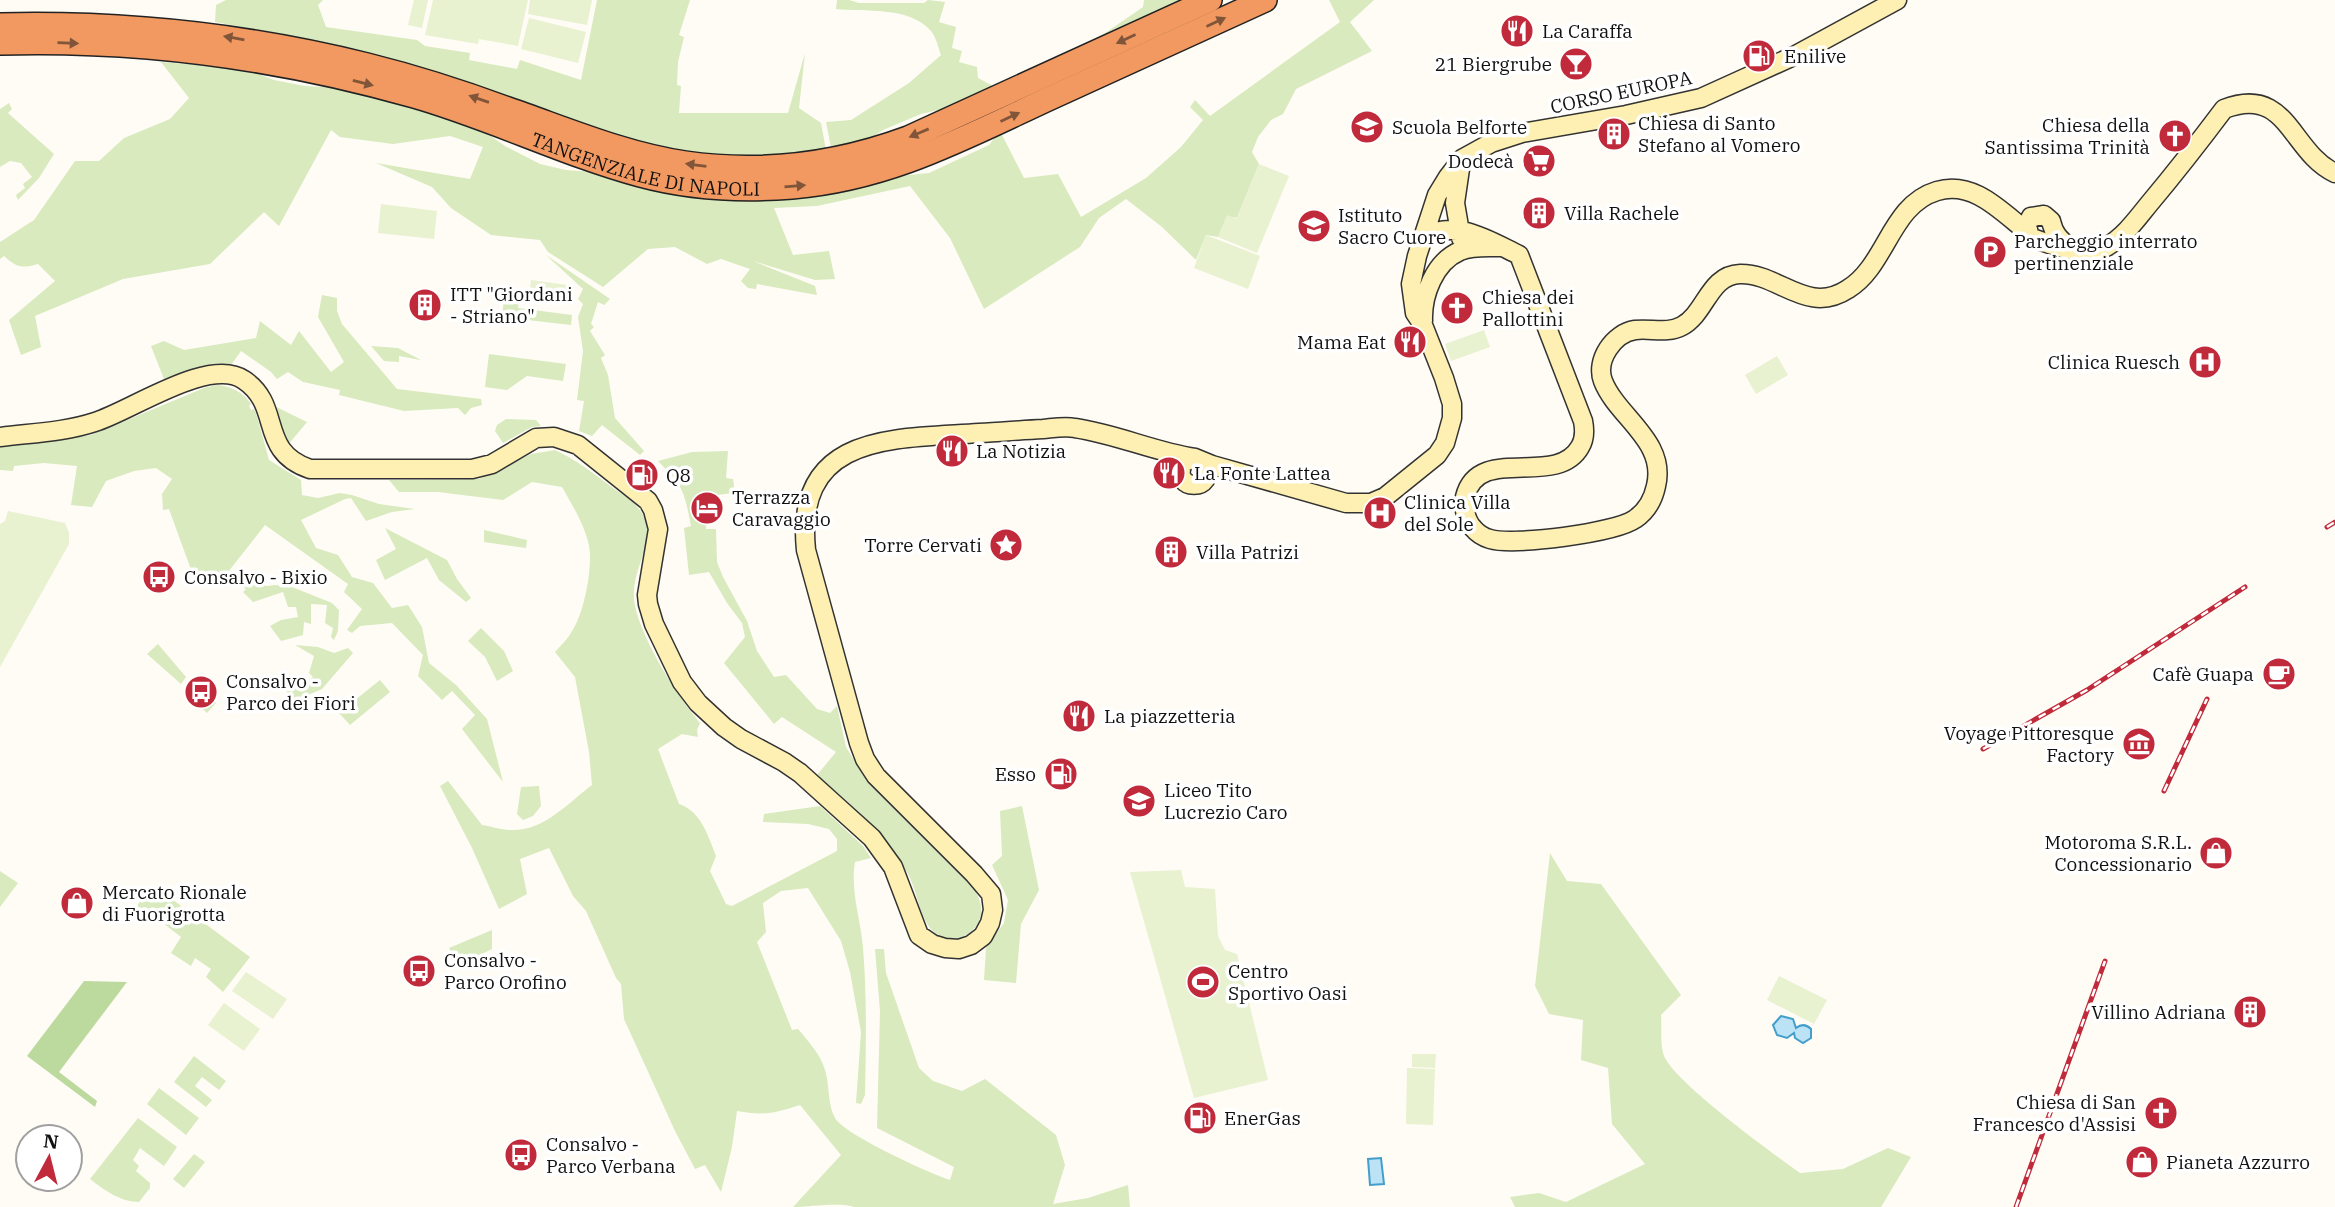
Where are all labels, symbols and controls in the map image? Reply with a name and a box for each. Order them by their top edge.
restaurant icon: La Caraffa [1498,12,1536,50]
one-way arrow [1206,16,1227,27]
place label: La Caraffa [1542,19,1633,43]
one-way arrow [223,32,245,43]
one-way arrow [1116,33,1136,45]
fuel station icon: Enilive [1740,37,1778,75]
one-way arrow [57,38,79,49]
place label: Enilive [1784,44,1846,68]
bar icon: 21 Biergrube [1557,45,1595,83]
place label: 21 Biergrube [1435,52,1552,76]
street label: CORSO EUROPA [1548,65,1694,119]
one-way arrow [352,78,374,89]
one-way arrow [468,93,489,104]
school or university icon: Scuola Belforte [1348,108,1386,146]
place label: Chiesa di Santo Stefano al Vomero [1638,111,1800,157]
one-way arrow [1000,112,1020,123]
place label: Chiesa della Santissima Trinità [1985,113,2150,159]
place label: Scuola Belforte [1392,115,1527,139]
building icon: Chiesa di Santo Stefano al Vomero [1595,115,1633,153]
church icon: Chiesa della Santissima Trinità [2156,117,2194,155]
street label: TANGENZIALE DI NAPOLI [528,127,760,201]
one-way arrow [908,128,929,139]
supermarket icon: Dodecà [1520,142,1558,180]
place label: Dodecà [1448,149,1514,173]
one-way arrow [685,159,707,170]
one-way arrow [784,180,806,191]
building icon: Villa Rachele [1520,194,1558,232]
place label: Villa Rachele [1564,201,1679,225]
place label: Istituto Sacro Cuore [1338,203,1446,249]
school or university icon: Istituto Sacro Cuore [1295,207,1333,245]
place label: Parcheggio interrato pertinenziale [2014,229,2197,275]
parking icon: Parcheggio interrato pertinenziale [1971,233,2009,271]
place label: ITT "Giordani - Striano" [450,282,573,328]
place label: Chiesa dei Pallottini [1482,285,1574,331]
building icon: ITT "Giordani - Striano" [406,286,444,324]
church icon: Chiesa dei Pallottini [1438,289,1476,327]
restaurant icon: Mama Eat [1391,323,1429,361]
place label: Mama Eat [1297,330,1386,354]
hospital icon: Clinica Ruesch [2186,343,2224,381]
place label: Clinica Ruesch [2048,350,2180,374]
restaurant icon: La Notizia [933,432,971,470]
place label: La Notizia [976,439,1066,463]
restaurant icon: La Fonte Lattea [1150,454,1188,492]
fuel station icon: Q8 [623,456,661,494]
place label: La Fonte Lattea [1194,461,1331,485]
place label: Q8 [666,463,691,487]
place label: Terrazza Caravaggio [732,485,831,531]
hotel icon: Terrazza Caravaggio [688,489,726,527]
place label: Clinica Villa del Sole [1404,490,1511,536]
hospital icon: Clinica Villa del Sole [1361,494,1399,532]
place icon: Torre Cervati [987,526,1025,564]
place label: Torre Cervati [864,533,982,557]
building icon: Villa Patrizi [1152,533,1190,571]
place label: Villa Patrizi [1196,540,1299,564]
bus stop icon: Consalvo - Bixio [140,558,178,596]
place label: Consalvo - Bixio [184,565,327,589]
cafe icon: Cafè Guapa [2260,655,2298,693]
place label: Cafè Guapa [2153,662,2254,686]
place label: Consalvo - Parco dei Fiori [226,669,356,715]
bus stop icon: Consalvo - Parco dei Fiori [182,673,220,711]
restaurant icon: La piazzetteria [1060,697,1098,735]
place label: La piazzetteria [1104,704,1236,728]
place label: Voyage Pittoresque Factory [1944,721,2115,767]
museum icon: Voyage Pittoresque Factory [2120,725,2158,763]
fuel station icon: Esso [1042,755,1080,793]
place label: Esso [995,762,1036,786]
place label: Liceo Tito Lucrezio Caro [1164,778,1288,824]
school or university icon: Liceo Tito Lucrezio Caro [1120,782,1158,820]
place label: Motoroma S.R.L. Concessionario [2044,830,2192,876]
shop icon: Motoroma S.R.L. Concessionario [2197,834,2235,872]
place label: Mercato Rionale di Fuorigrotta [102,880,247,926]
shop icon: Mercato Rionale di Fuorigrotta [58,884,96,922]
place label: Consalvo - Parco Orofino [444,948,567,994]
bus stop icon: Consalvo - Parco Orofino [400,952,438,990]
place label: Centro Sportivo Oasi [1228,959,1347,1005]
sports icon: Centro Sportivo Oasi [1184,963,1222,1001]
building icon: Villino Adriana [2231,993,2269,1031]
place label: Villino Adriana [2091,1000,2226,1024]
place label: Chiesa di San Francesco d'Assisi [1973,1090,2136,1136]
church icon: Chiesa di San Francesco d'Assisi [2142,1094,2180,1132]
fuel station icon: EnerGas [1181,1099,1219,1137]
place label: EnerGas [1224,1106,1301,1130]
north arrow [14,1123,84,1193]
text: N [42,1128,60,1154]
place label: Consalvo - Parco Verbana [546,1132,676,1178]
bus stop icon: Consalvo - Parco Verbana [502,1136,540,1174]
shop icon: Pianeta Azzurro [2123,1143,2161,1181]
place label: Pianeta Azzurro [2166,1150,2310,1174]

